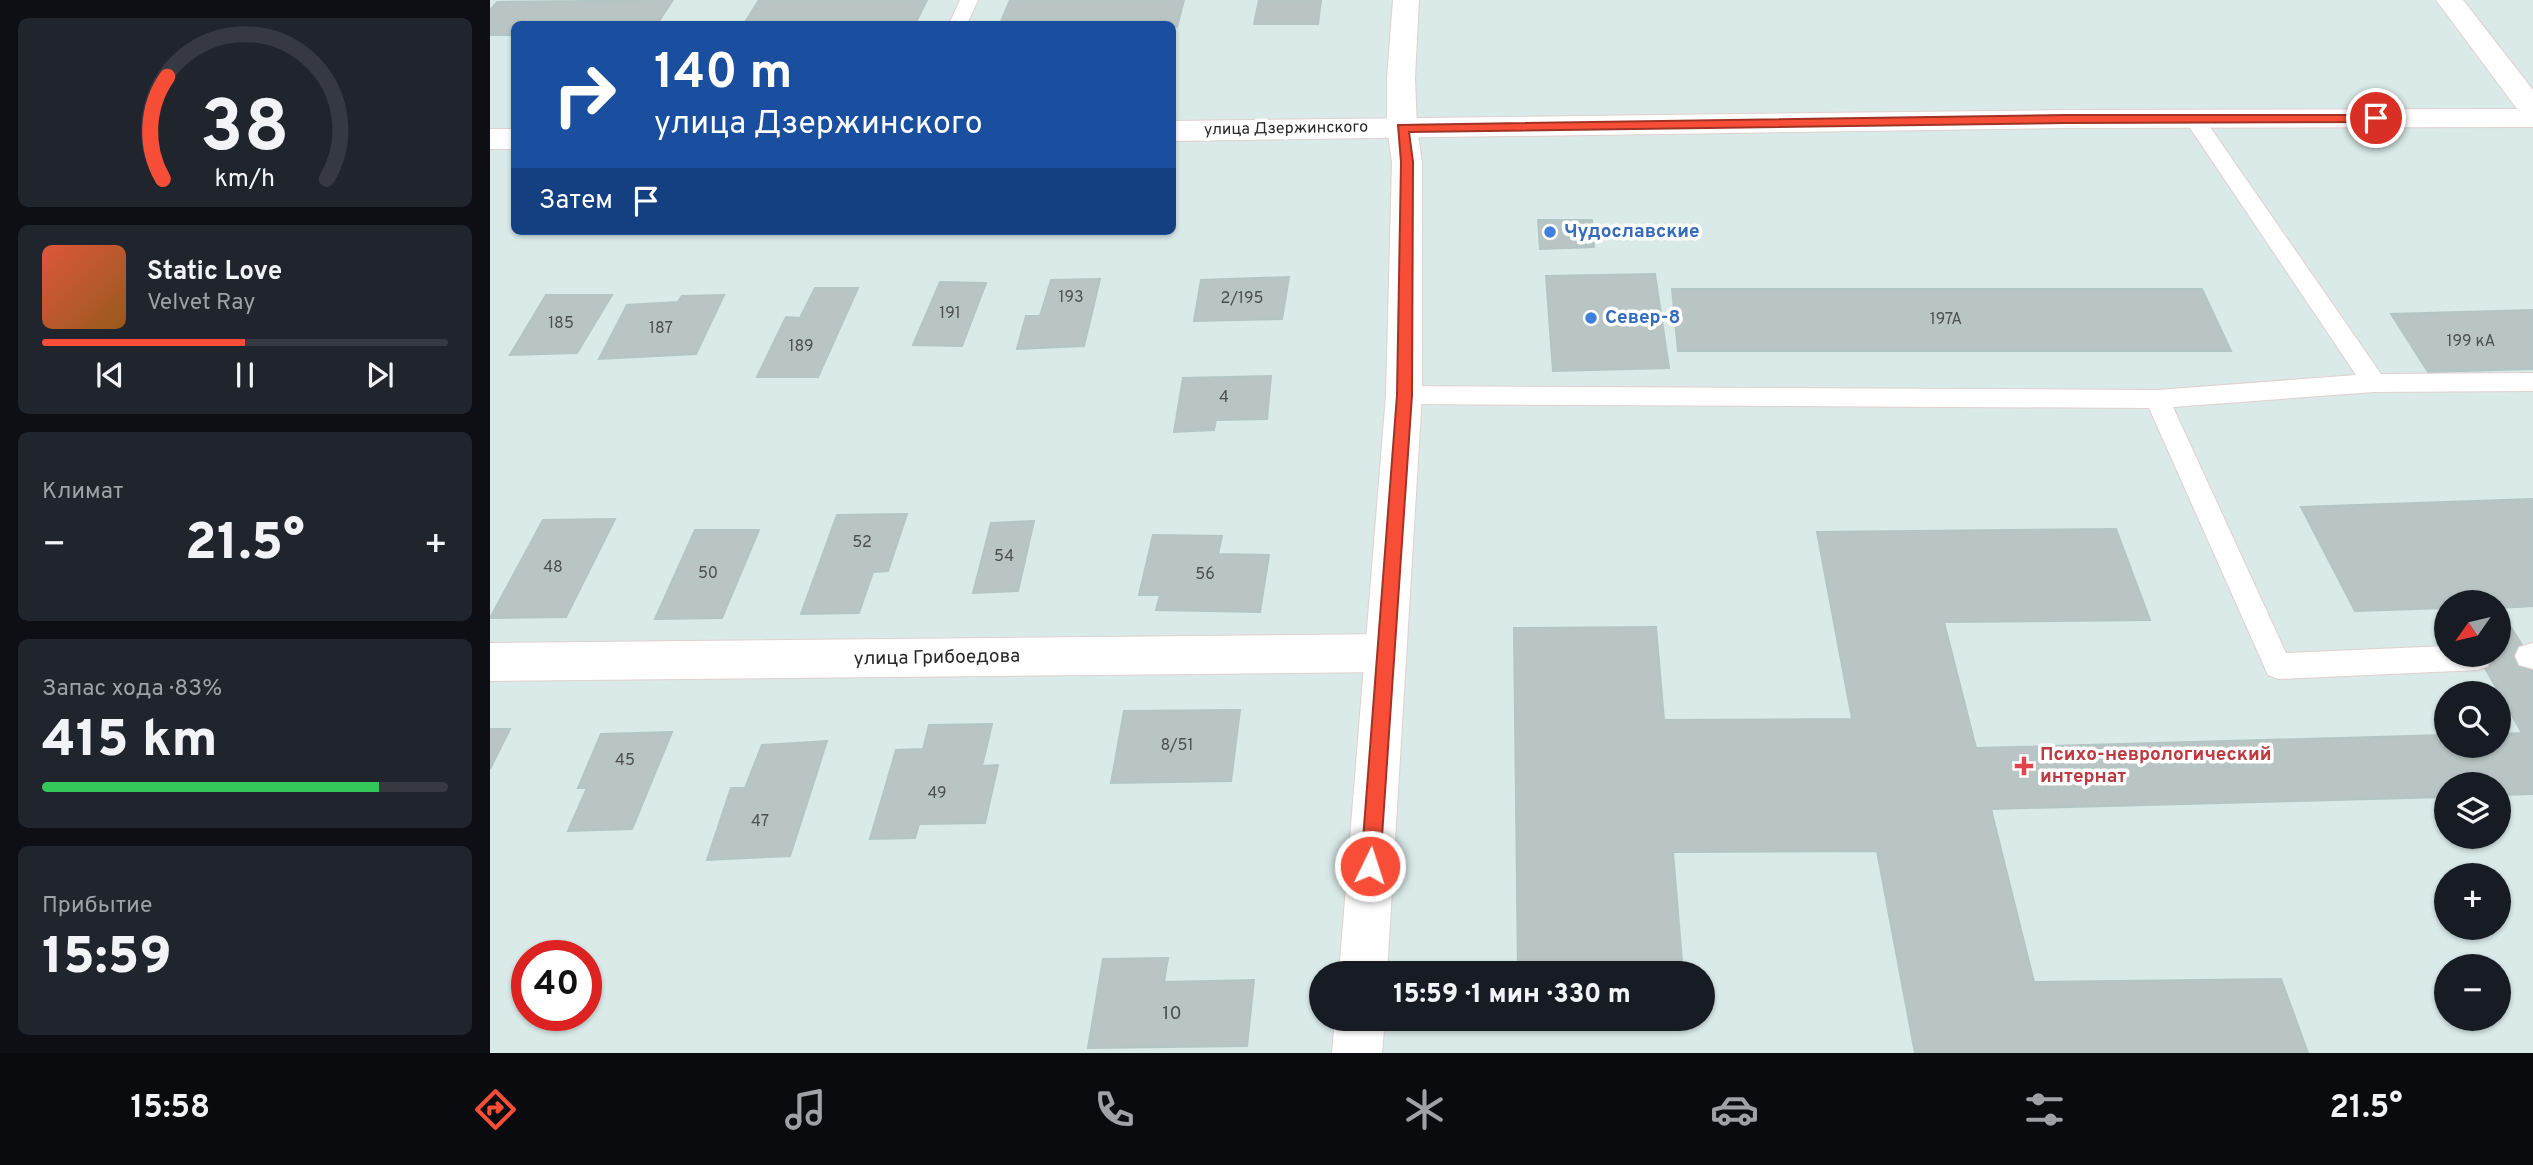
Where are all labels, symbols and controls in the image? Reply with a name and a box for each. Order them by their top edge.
text: 140 m [654,44,793,106]
icon: right [539,49,630,140]
text: 38 [200,85,290,177]
pin [2346,88,2406,148]
icon: arrive [2357,99,2395,137]
text: улица Дзержинского [654,105,983,145]
street label: улица Дзержинского [1204,118,1368,140]
text: km/h [215,163,275,195]
icon: arrive [627,182,665,220]
text: Затем [539,185,613,218]
place label: Чудославские [1564,220,1700,244]
marker: Чудославские [1542,224,1558,240]
text: Static Love [147,256,282,289]
house number: 193 [1058,288,1084,308]
text: Velvet Ray [147,289,255,318]
house number: 2/195 [1220,289,1264,309]
house number: 191 [939,304,961,324]
place label: Север-8 [1605,306,1681,330]
marker: Север-8 [1583,310,1599,326]
house number: 197А [1930,310,1962,330]
house number: 185 [548,314,574,334]
house number: 187 [649,319,673,339]
house number: 199 кА [2447,332,2496,352]
house number: 189 [789,337,813,357]
icon: previous [91,356,129,394]
icon: pause [226,356,264,394]
icon: next [361,356,399,394]
house number: 4 [1219,388,1229,408]
text: Климат [42,478,123,507]
text: 21.5° [185,512,305,578]
text: − [42,522,67,571]
text: + [423,522,448,571]
house number: 52 [852,533,872,553]
house number: 54 [994,547,1014,567]
house number: 48 [543,558,563,578]
house number: 50 [698,564,718,584]
house number: 56 [1195,565,1215,585]
north arrow [2434,590,2511,667]
map controls [2434,590,2511,1031]
street label: улица Грибоедова [854,645,1020,671]
text: Запас хода · 83% [42,675,222,704]
button: search [2434,681,2511,758]
text: 415 km [42,709,218,775]
house number: 8/51 [1160,736,1194,756]
place label: Психо-неврологический интернат [2040,743,2271,789]
house number: 45 [615,751,635,771]
marker: Психо-неврологический интернат [2014,756,2034,776]
button: layers [2434,772,2511,849]
house number: 49 [927,784,947,804]
house number: 47 [751,812,769,832]
position arrow [1333,829,1407,903]
button: + [2434,863,2511,940]
text: Прибытие [42,892,152,921]
text: 15:59 [42,926,172,992]
speed limit sign: 40 [511,940,602,1031]
button: − [2434,954,2511,1031]
text: 15:59 · 1 мин · 330 m [1393,979,1631,1012]
house number: 10 [1162,1002,1182,1026]
icon: directions [471,1085,520,1134]
icon: music [781,1085,830,1134]
icon: phone [1090,1085,1139,1134]
icon: climate [1400,1085,1449,1134]
icon: car [1710,1085,1759,1134]
icon: filters [2020,1085,2069,1134]
text: 15:58 [130,1089,210,1129]
text: 21.5° [2329,1089,2403,1129]

